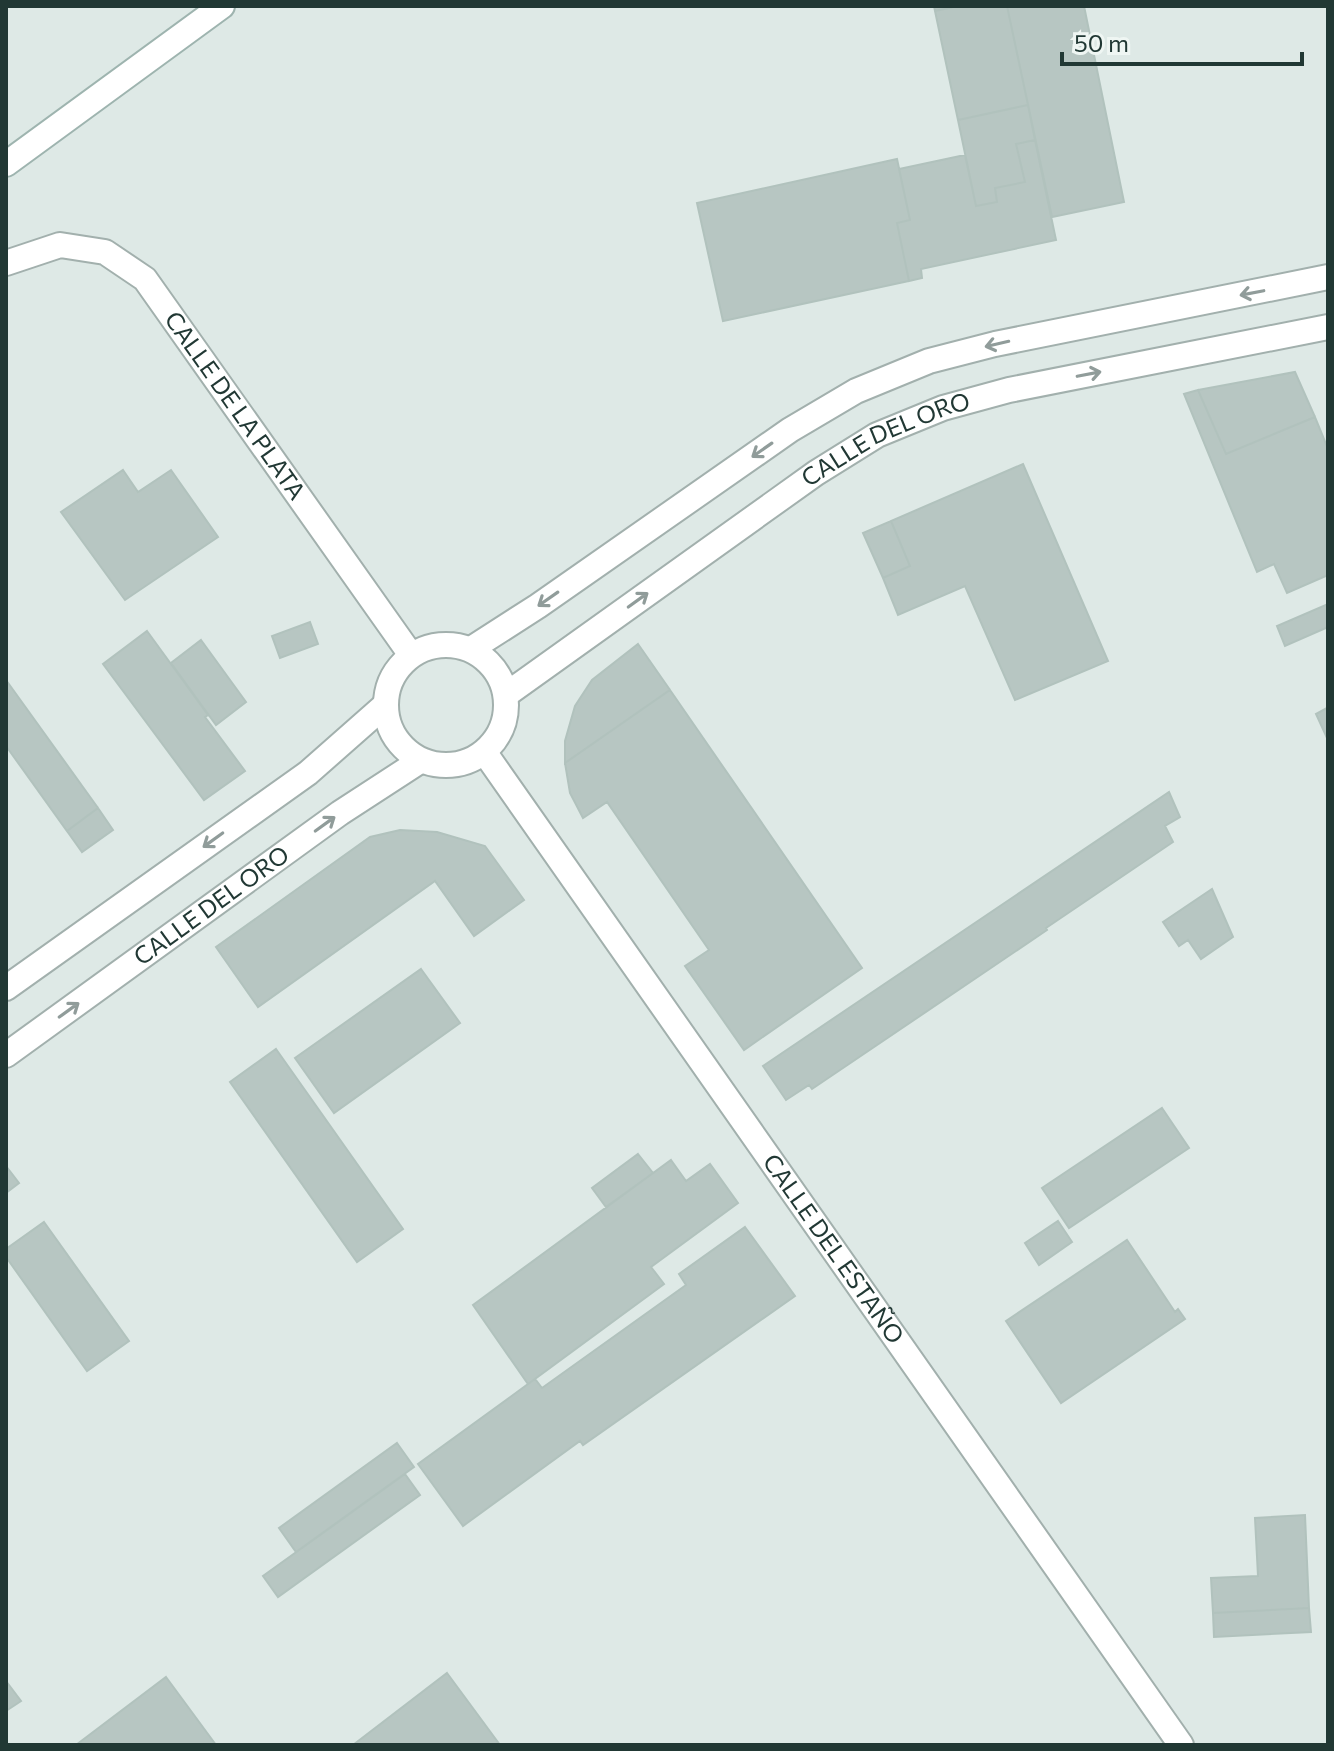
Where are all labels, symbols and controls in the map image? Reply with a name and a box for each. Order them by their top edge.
scale bar [1062,16,1302,66]
text: 50 m [1074,28,1129,57]
one-way arrow [1239,286,1265,301]
street label: CALLE DE LA PLATA [159,305,312,505]
one-way arrow [984,337,1010,352]
one-way arrow [1076,366,1101,381]
street label: CALLE DEL ORO [795,385,973,492]
one-way arrow [751,442,773,458]
one-way arrow [538,591,560,607]
one-way arrow [627,592,649,608]
one-way arrow [313,816,335,832]
one-way arrow [202,832,224,848]
street label: CALLE DEL ORO [128,839,294,971]
one-way arrow [58,1001,79,1018]
street label: CALLE DEL ESTAÑO [758,1148,911,1349]

